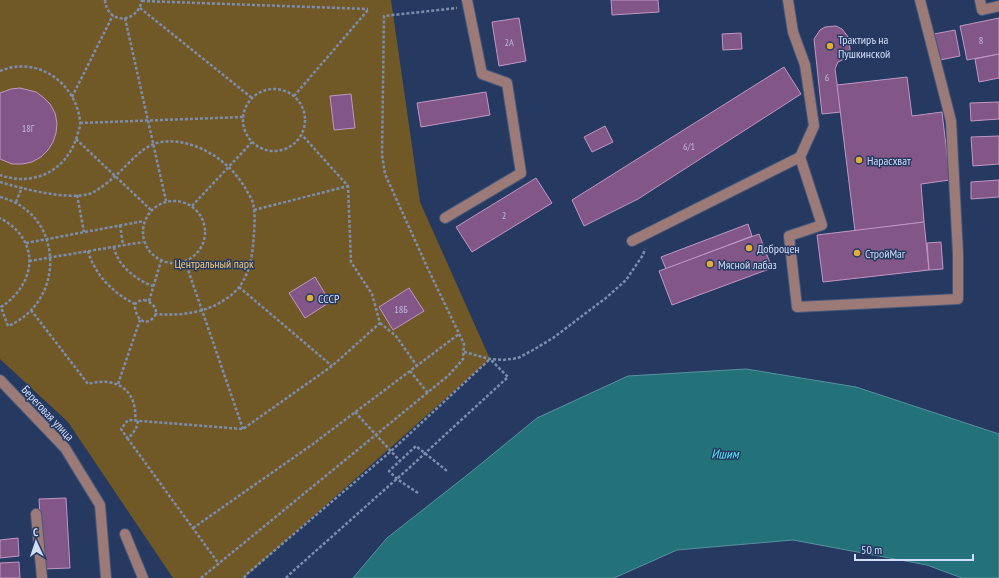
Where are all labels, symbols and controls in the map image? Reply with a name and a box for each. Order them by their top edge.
place label: Трактиръ на Пушкинской [838,32,890,61]
house number: 8 [979,34,983,47]
house number: 2А [504,36,514,49]
marker: Трактиръ на Пушкинской [825,41,835,51]
house number: 6 [825,71,830,84]
house number: 18Г [22,122,35,135]
house number: 6/1 [683,140,695,153]
place label: Нарасхват [867,153,911,168]
marker: Нарасхват [854,155,864,165]
house number: 2 [502,209,506,222]
place label: Доброцен [757,241,800,256]
marker: Доброцен [744,243,754,253]
place label: СтройМаг [865,246,906,261]
marker: СтройМаг [852,248,862,258]
park label: Центральный парк [174,256,254,271]
place label: Мясной лабаз [718,257,777,272]
marker: Мясной лабаз [705,259,715,269]
place label: СССР [318,291,340,306]
marker: СССР [305,293,315,303]
house number: 18Б [394,303,408,316]
street label: Береговая улица [18,382,78,444]
water label: Ишим [711,445,740,463]
north arrow [16,522,56,562]
text: С [33,525,38,539]
scale bar [855,536,973,562]
text: 50 m [861,542,882,557]

